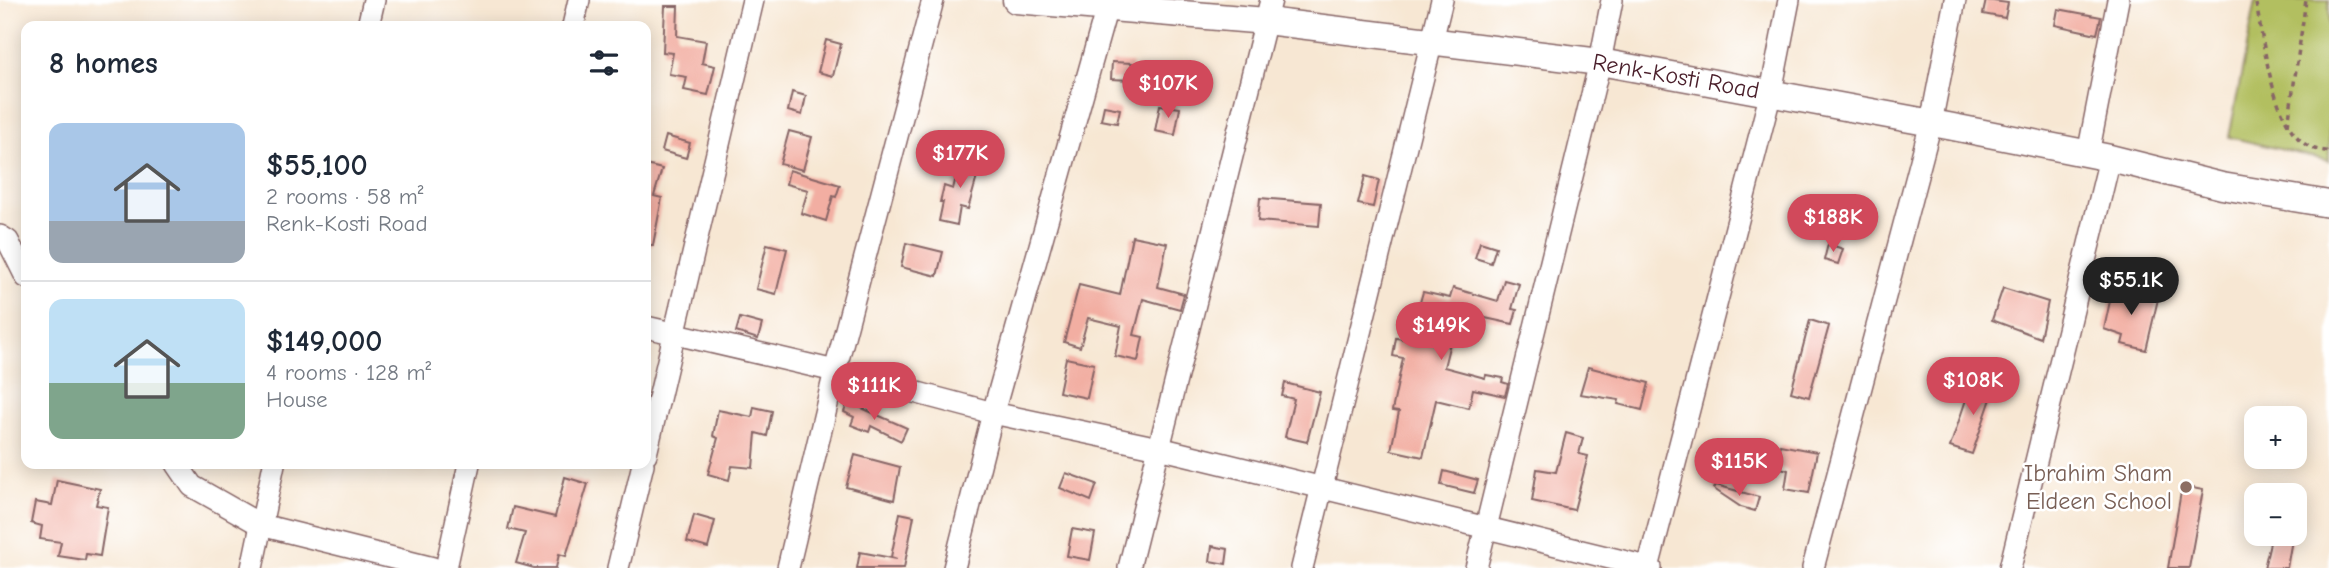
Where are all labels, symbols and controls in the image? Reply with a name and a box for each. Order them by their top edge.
icon: filters [585,44,623,82]
text: 8 homes [49,46,158,81]
street label: Renk-Kosti Road [1591,48,1761,104]
pin: $107K [1119,60,1217,120]
text: $107K [1138,69,1198,96]
pin: $177K [911,130,1009,190]
text: $177K [932,139,988,166]
text: $55,100 [266,148,368,183]
icon: home [105,151,189,235]
text: 2 rooms · 58 m² [266,183,424,210]
pin: $188K [1784,194,1882,254]
text: $188K [1803,203,1863,230]
text: Renk-Kosti Road [266,210,428,237]
pin: $55.1K [2074,258,2188,317]
text: $55.1K [2099,266,2163,293]
pin: $149K [1392,302,1490,362]
text: $149K [1412,311,1470,338]
text: $149,000 [266,324,383,359]
icon: home [105,327,189,411]
pin: $108K [1924,358,2022,417]
text: 4 rooms · 128 m² [266,359,431,386]
pin: $111K [825,362,923,422]
text: $108K [1943,366,2003,393]
text: $111K [847,371,901,398]
text: House [266,386,328,413]
map controls [2244,406,2307,546]
button: + [2244,406,2307,469]
pin: $115K [1690,438,1788,498]
text: $115K [1710,447,1768,474]
place label: Ibrahim Sham Eldeen School [2024,459,2172,515]
marker: Ibrahim Sham Eldeen School [2178,479,2194,495]
button: − [2244,483,2307,546]

